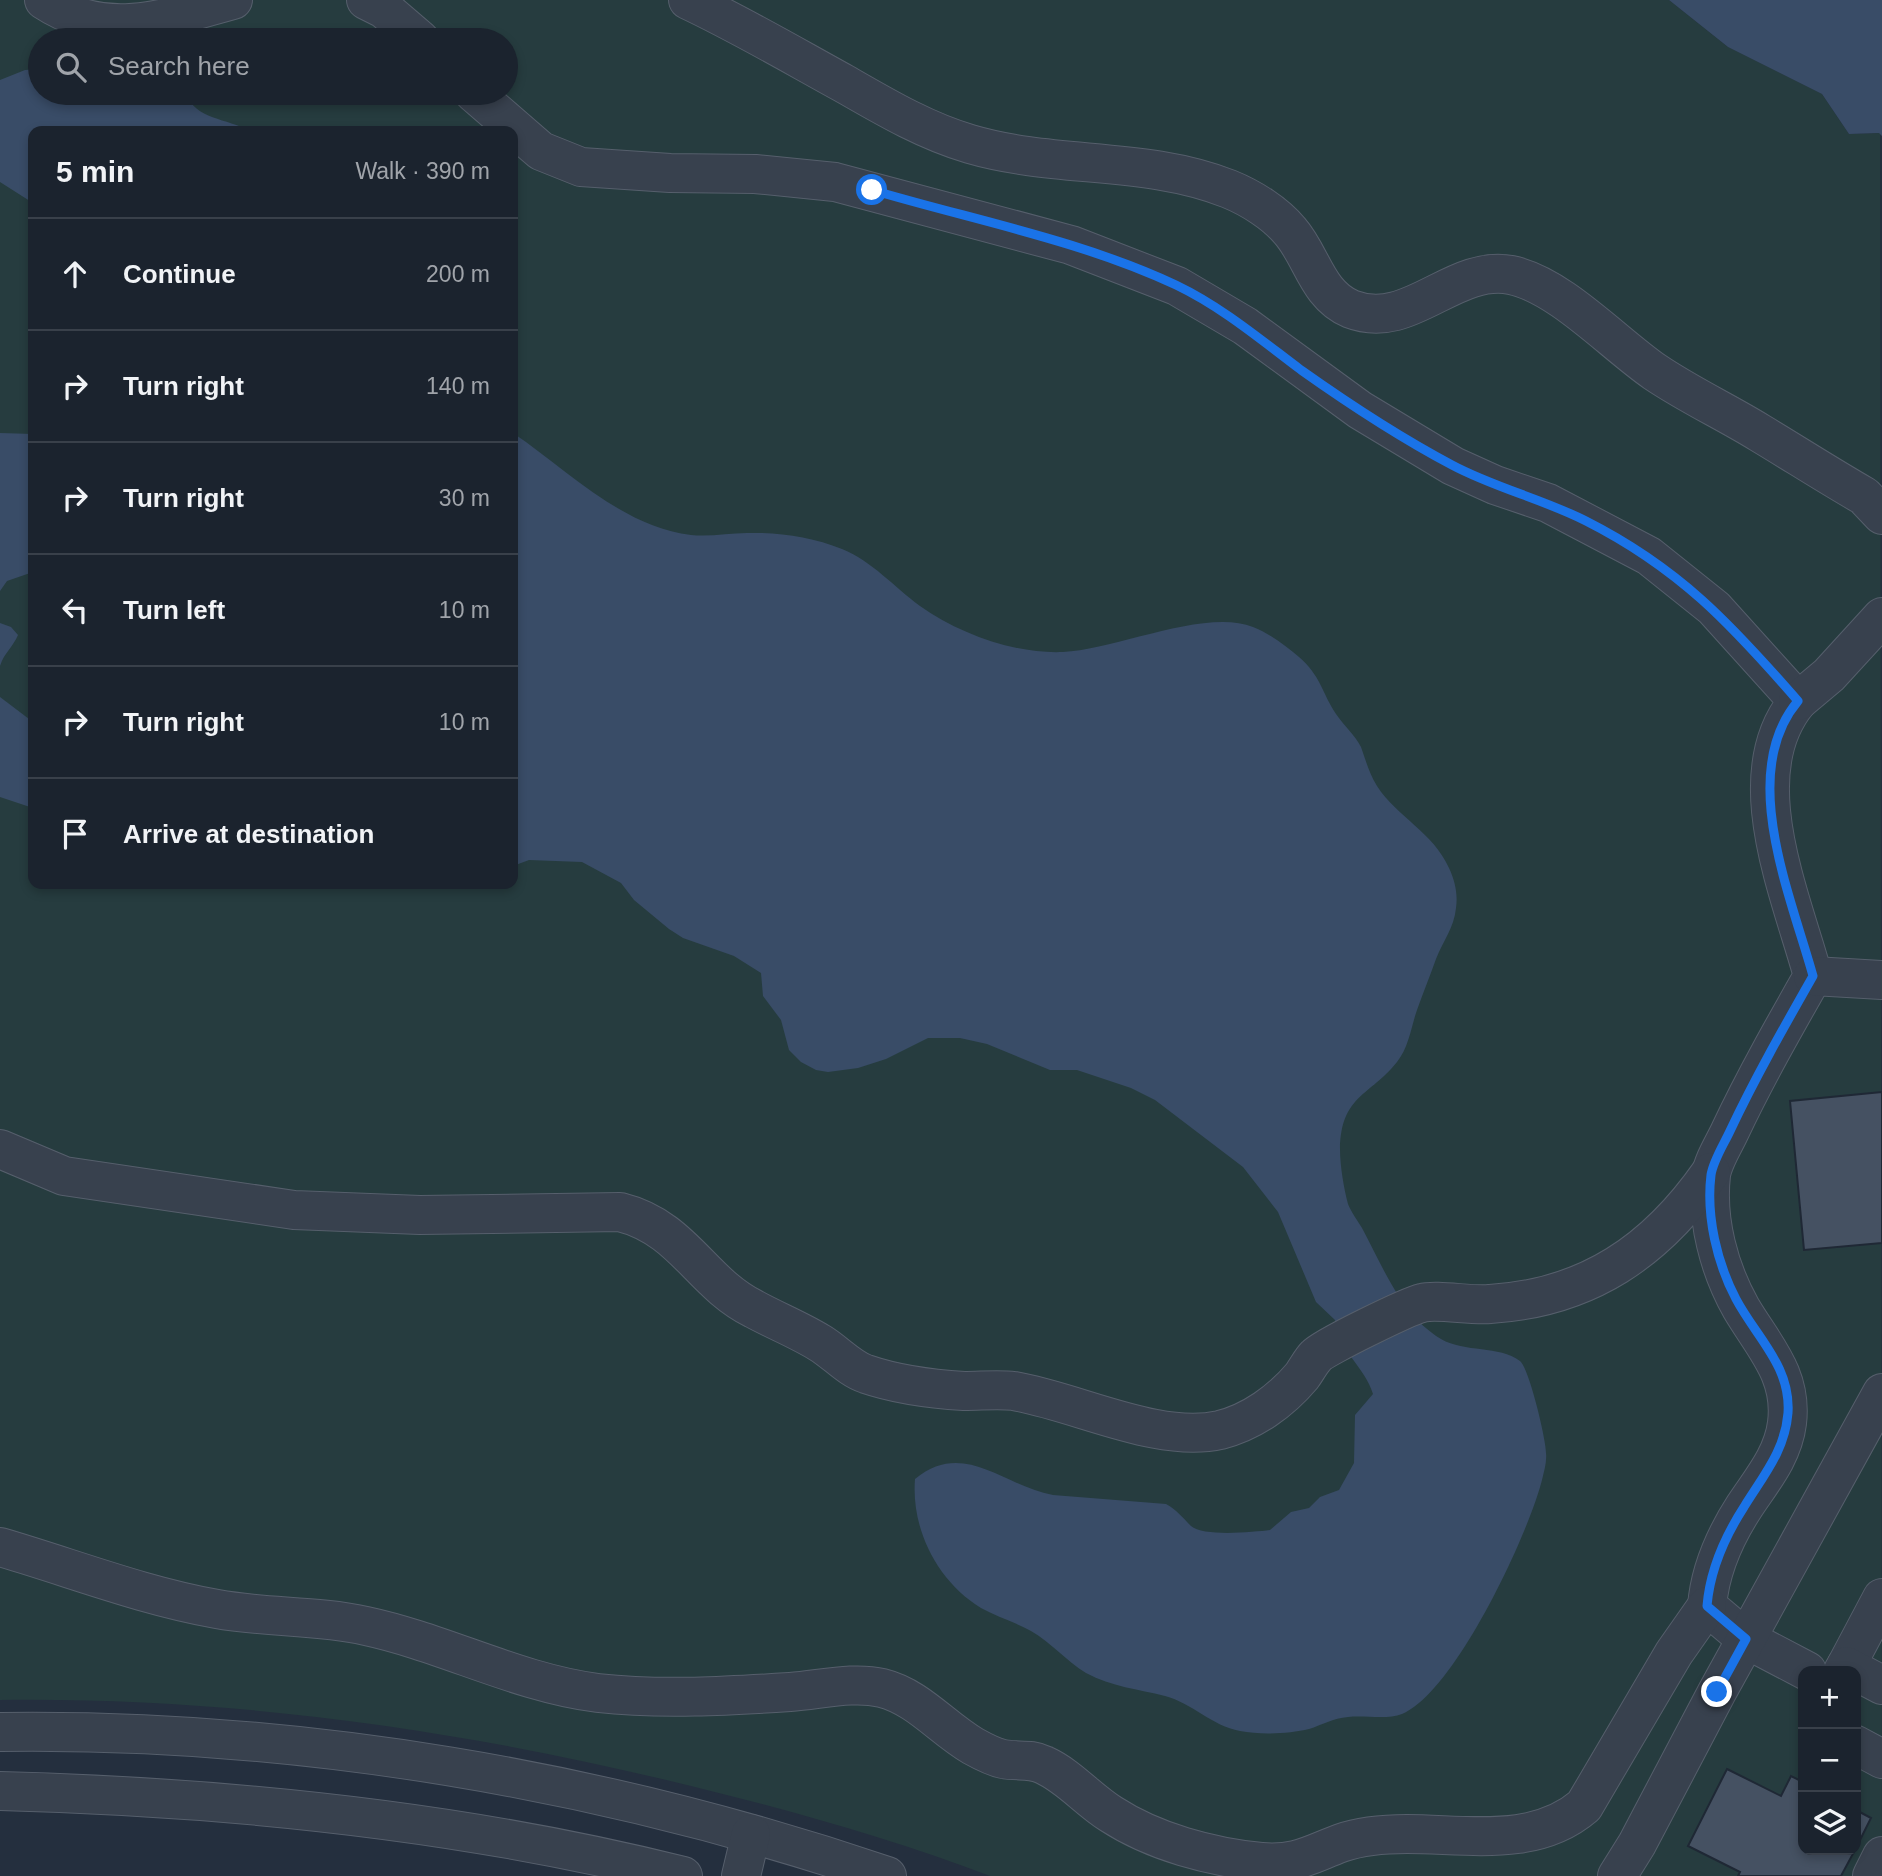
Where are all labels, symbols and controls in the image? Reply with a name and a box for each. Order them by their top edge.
search box [28,28,518,105]
icon: search [52,48,90,86]
text: Search here [108,51,250,81]
text: 5 min [56,155,134,188]
text: Walk · 390 m [355,158,490,184]
route start [856,174,887,205]
icon: ahead [56,255,94,293]
text: Continue [123,259,236,289]
text: 200 m [426,261,490,287]
icon: right [56,367,94,405]
text: Turn right [123,371,244,401]
text: 140 m [426,373,490,399]
icon: right [56,479,94,517]
text: Turn right [123,483,244,513]
text: 30 m [439,485,490,511]
icon: left [56,591,94,629]
text: Turn left [123,595,225,625]
text: 10 m [439,597,490,623]
icon: right [56,703,94,741]
text: Turn right [123,707,244,737]
text: 10 m [439,709,490,735]
icon: arrive [56,815,94,853]
text: Arrive at destination [123,819,374,849]
map controls [1798,1666,1861,1855]
button: + [1798,1666,1861,1729]
route end [1701,1676,1732,1707]
button: − [1798,1729,1861,1792]
button: layers [1798,1792,1861,1855]

